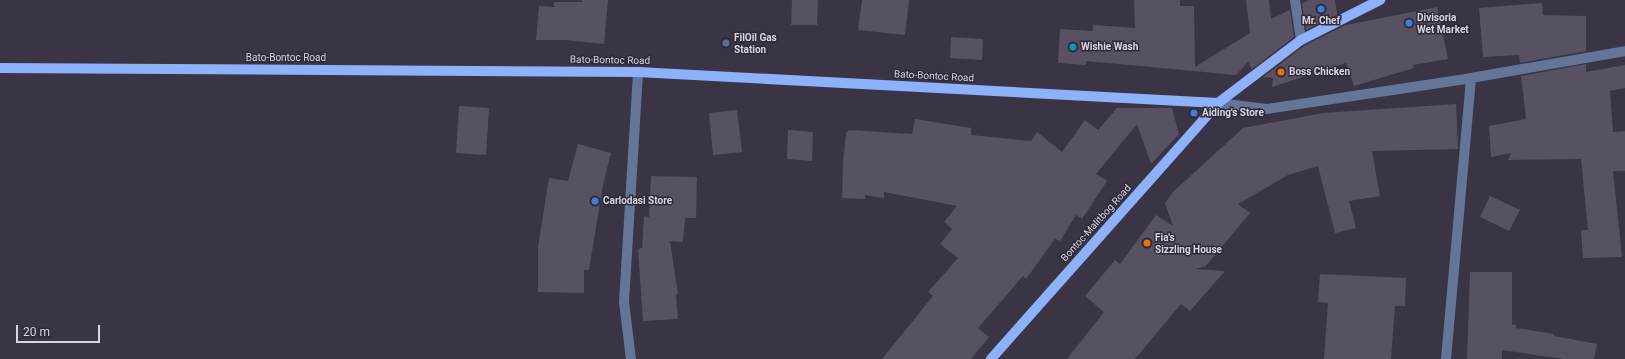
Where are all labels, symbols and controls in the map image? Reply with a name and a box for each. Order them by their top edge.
marker: Mr. Chef [1316,4,1326,14]
place label: Divisoria Wet Market [1417,11,1469,34]
place label: Mr. Chef [1302,15,1340,27]
marker: Divisoria Wet Market [1404,18,1414,28]
place label: FilOil Gas Station [734,31,777,54]
marker: FilOil Gas Station [721,38,731,48]
place label: Wishie Wash [1081,41,1138,53]
marker: Wishie Wash [1068,42,1078,52]
street label: Bato-Bontoc Road [246,52,326,64]
street label: Bato-Bontoc Road [570,53,650,67]
place label: Boss Chicken [1289,66,1350,78]
marker: Boss Chicken [1276,67,1286,77]
street label: Bato-Bontoc Road [894,68,974,84]
place label: Aiding's Store [1202,107,1264,119]
marker: Aiding's Store [1189,108,1199,118]
street label: Bontoc-Malitbog Road [1058,182,1134,264]
place label: Carlodasi Store [603,195,672,207]
marker: Carlodasi Store [590,196,600,206]
place label: Fia's Sizzling House [1155,231,1222,254]
marker: Fia's Sizzling House [1142,238,1152,248]
scale bar [18,317,102,343]
text: 20 m [23,325,50,339]

